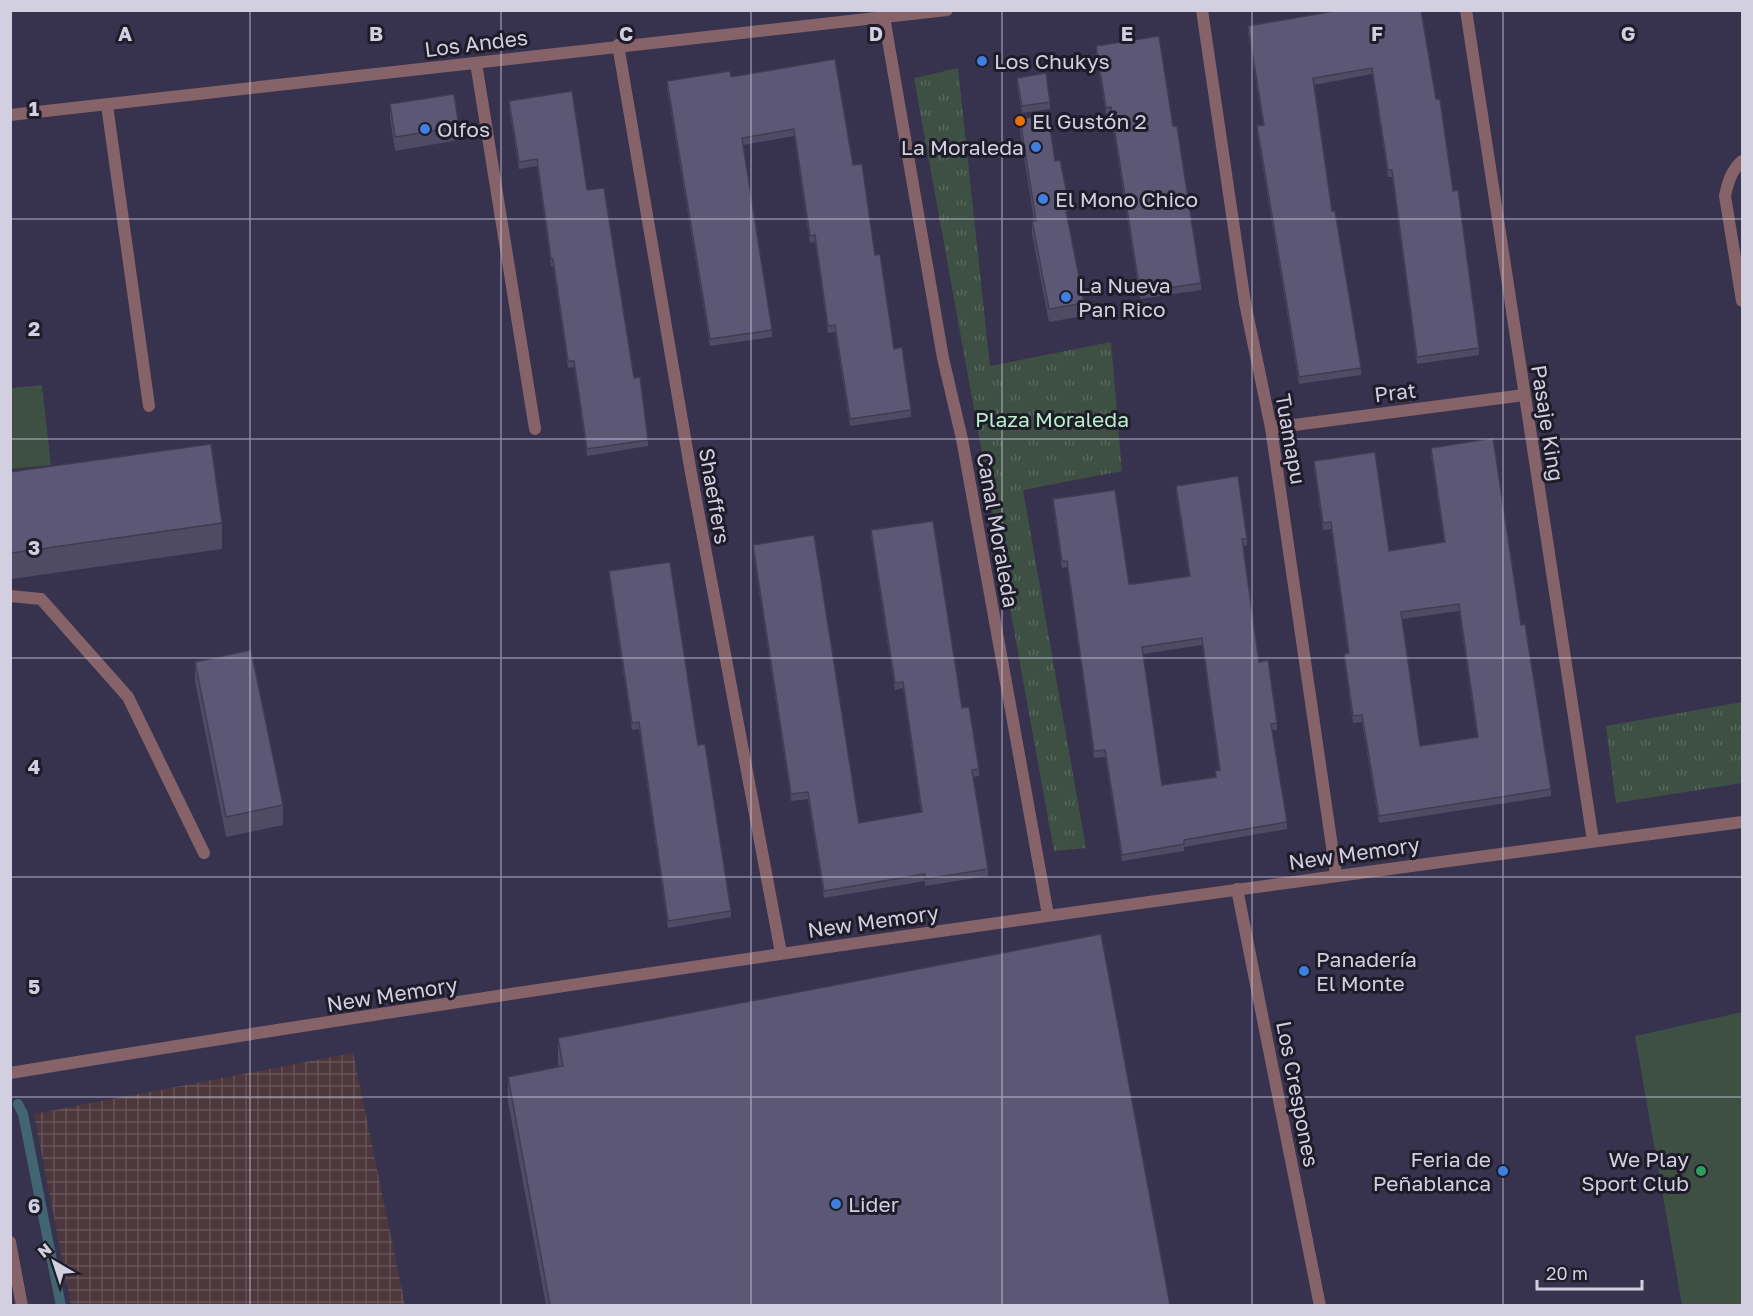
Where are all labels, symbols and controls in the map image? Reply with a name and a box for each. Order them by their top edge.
text: A [118,21,132,45]
text: B [369,21,383,45]
text: C [619,21,633,45]
text: D [869,21,883,45]
text: E [1121,21,1133,45]
text: F [1371,21,1383,45]
text: G [1621,21,1635,45]
street label: Los Andes [423,24,529,62]
place label: Los Chukys [994,48,1110,74]
marker: Los Chukys [975,54,989,68]
text: 1 [29,96,39,120]
place label: El Gustón 2 [1032,108,1147,134]
marker: El Gustón 2 [1013,114,1027,128]
place label: Olfos [437,116,490,142]
marker: Olfos [418,122,432,136]
place label: La Moraleda [901,134,1024,160]
marker: La Moraleda [1029,140,1043,154]
place label: El Mono Chico [1055,186,1198,212]
marker: El Mono Chico [1036,192,1050,206]
place label: La Nueva Pan Rico [1078,272,1171,322]
marker: La Nueva Pan Rico [1059,290,1073,304]
text: 2 [28,316,40,340]
street label: Pasaje King [1526,363,1570,483]
street label: Prat [1373,377,1417,407]
street label: Tuamapu [1270,392,1312,486]
park label: Plaza Moraleda [975,406,1129,432]
street label: Shaeffers [694,446,736,546]
street label: Canal Moraleda [972,450,1024,610]
text: 3 [28,535,40,559]
text: 4 [28,754,40,778]
street label: New Memory [1287,831,1421,875]
street label: New Memory [806,899,940,943]
place label: Panadería El Monte [1316,946,1417,996]
marker: Panadería El Monte [1297,964,1311,978]
street label: New Memory [325,971,460,1017]
text: 5 [28,974,40,998]
street label: Los Crespones [1271,1019,1325,1169]
place label: Feria de Peñablanca [1373,1146,1491,1196]
place label: We Play Sport Club [1581,1146,1689,1196]
marker: Feria de Peñablanca [1496,1164,1510,1178]
marker: We Play Sport Club [1694,1164,1708,1178]
place label: Lider [848,1191,899,1217]
text: 6 [28,1193,40,1217]
marker: Lider [829,1197,843,1211]
north arrow [24,1232,84,1292]
text: N [34,1239,56,1262]
scale bar [1537,1253,1642,1291]
text: 20 m [1546,1262,1588,1284]

